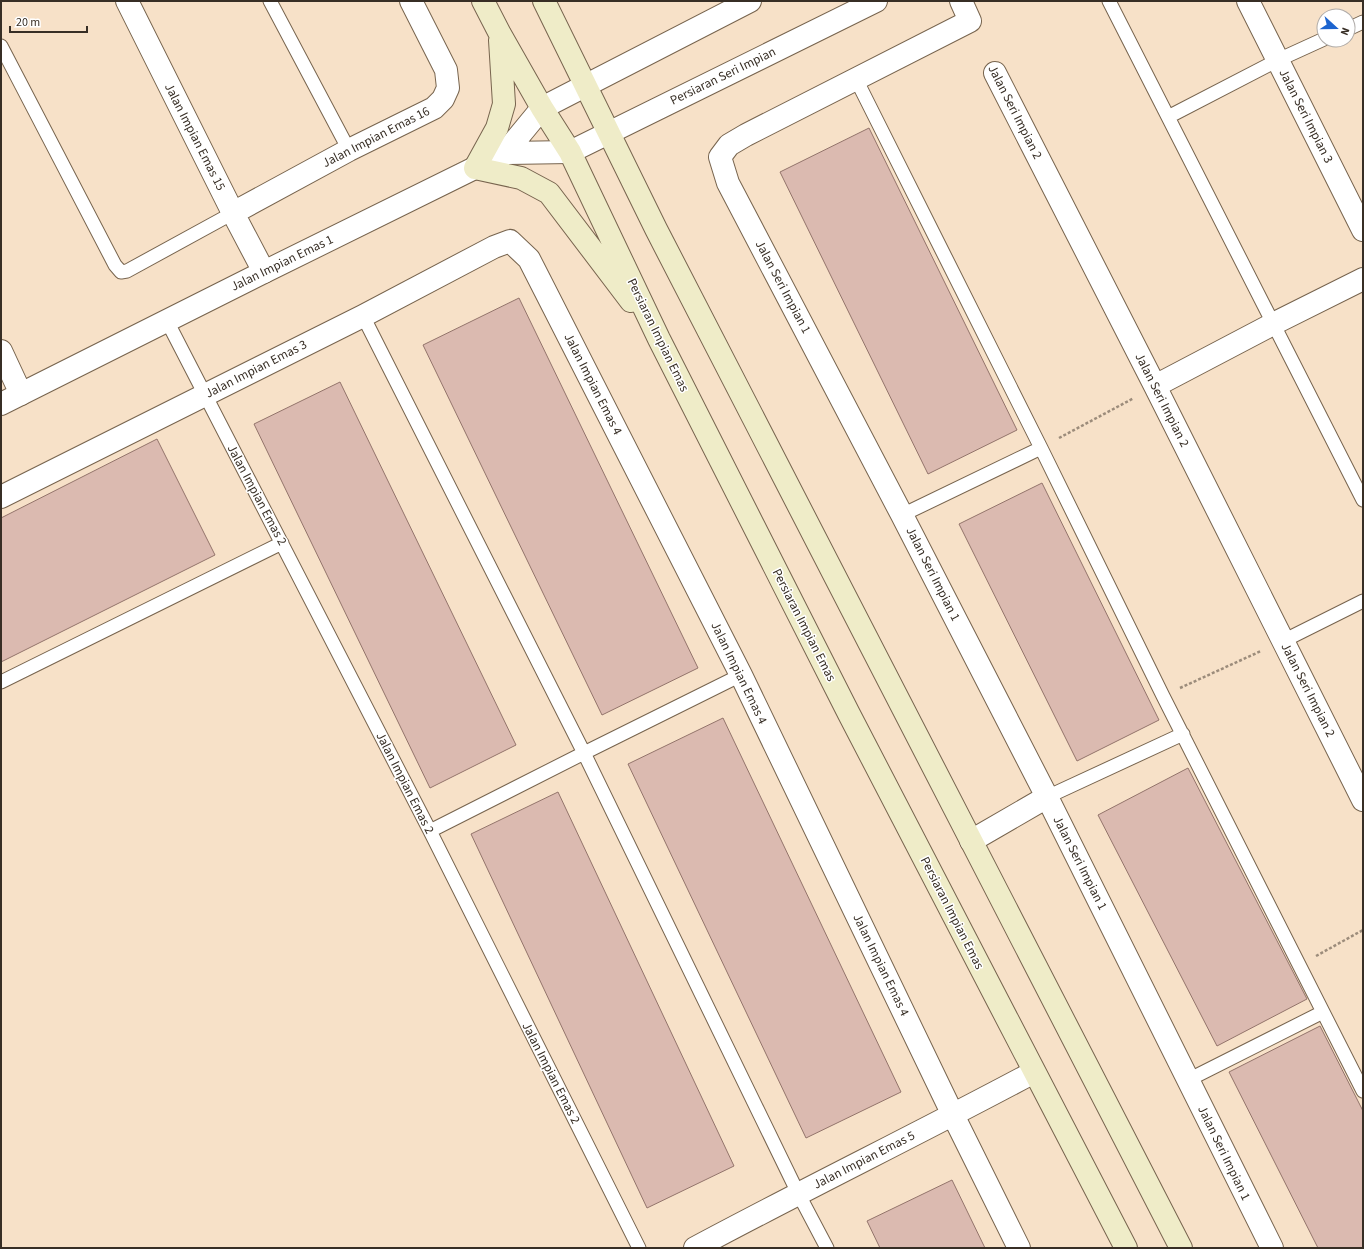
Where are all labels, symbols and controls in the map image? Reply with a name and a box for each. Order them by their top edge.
scale bar [10,8,87,34]
north arrow [1316,8,1356,48]
text: 20 m [16,14,40,31]
text: N [1337,25,1353,38]
street label: Persiaran Seri Impian [667,43,779,109]
street label: Jalan Seri Impian 2 [984,62,1046,162]
street label: Jalan Seri Impian 3 [1275,66,1337,166]
street label: Jalan Impian Emas 15 [160,80,230,194]
street label: Jalan Impian Emas 16 [319,102,433,172]
street label: Jalan Impian Emas 1 [228,230,336,296]
street label: Jalan Seri Impian 1 [751,237,815,337]
street label: Persiaran Impian Emas [623,275,694,395]
street label: Jalan Impian Emas 4 [560,330,627,438]
street label: Jalan Impian Emas 3 [202,336,310,402]
street label: Jalan Seri Impian 2 [1131,350,1193,450]
street label: Jalan Impian Emas 2 [223,441,291,549]
street label: Jalan Seri Impian 1 [902,524,964,624]
street label: Persiaran Impian Emas [768,566,840,685]
street label: Jalan Impian Emas 4 [706,619,772,728]
street label: Jalan Seri Impian 2 [1277,640,1339,740]
street label: Jalan Impian Emas 2 [372,729,438,837]
street label: Jalan Seri Impian 1 [1049,813,1111,913]
street label: Persiaran Impian Emas [916,854,988,973]
street label: Jalan Impian Emas 4 [848,911,914,1020]
street label: Jalan Impian Emas 2 [518,1019,584,1127]
street label: Jalan Seri Impian 1 [1193,1103,1255,1203]
street label: Jalan Impian Emas 5 [810,1127,918,1193]

